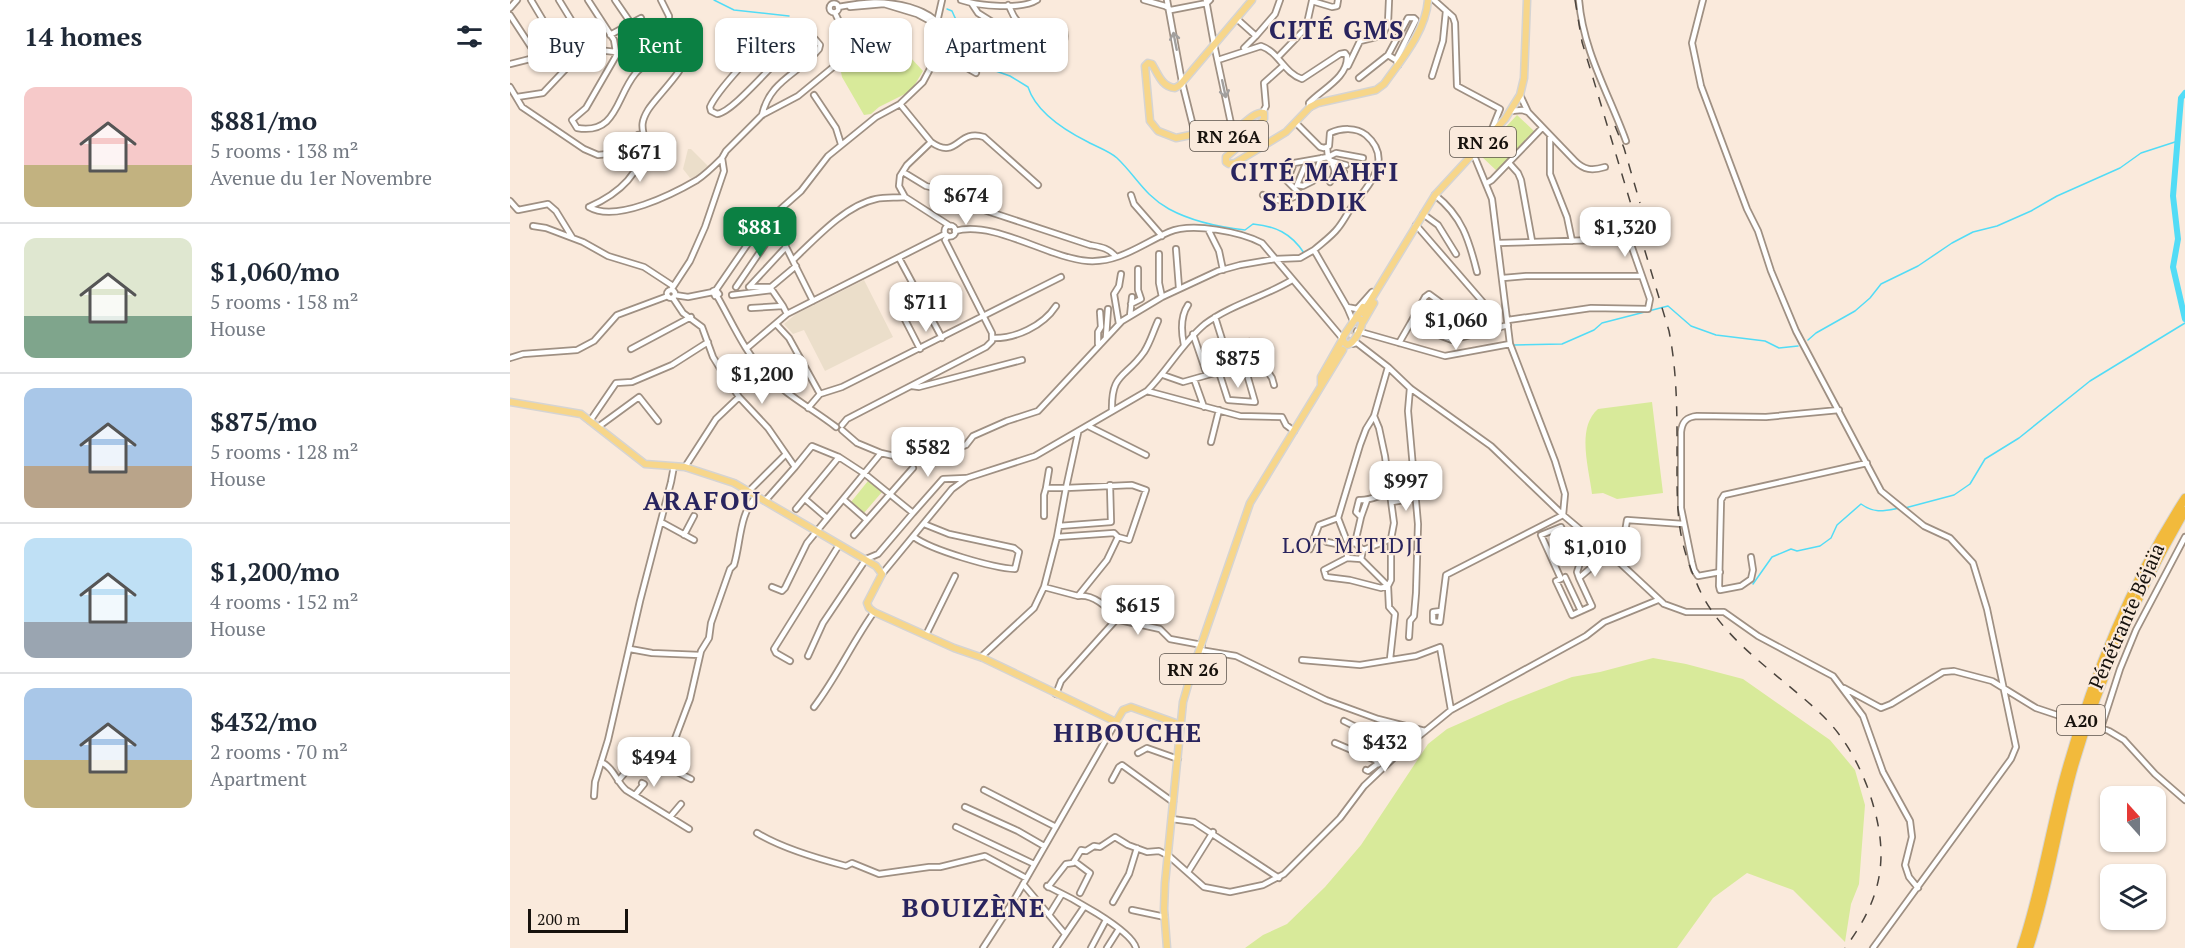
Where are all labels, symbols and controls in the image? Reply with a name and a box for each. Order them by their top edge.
district label: CITÉ GMS [1269,12,1405,46]
chip: Buy [528,18,606,72]
chip: Rent [618,18,703,72]
chip: Filters [715,18,817,72]
chip: New [829,18,912,72]
chip: Apartment [924,18,1068,72]
text: 14 homes [24,19,142,53]
icon: filters [453,20,486,53]
one-way arrow [1169,32,1180,51]
one-way arrow [1219,79,1230,98]
text: $881/mo [210,103,317,137]
icon: home [72,111,144,183]
road number: RN 26A [1190,121,1268,151]
road number: RN 26 [1450,127,1516,157]
pin: $671 [604,132,676,183]
text: 5 rooms · 138 m² [210,137,358,164]
text: $671 [617,138,663,165]
district label: CITÉ MAHFI SEDDIK [1230,154,1400,218]
text: Avenue du 1er Novembre [210,164,432,191]
pin: $674 [930,175,1002,226]
text: $674 [943,181,989,208]
pin: $881 [724,207,796,258]
pin: $1,320 [1576,207,1674,258]
text: $881 [737,213,783,240]
text: $1,320 [1594,213,1656,240]
text: $1,060/mo [210,254,340,288]
icon: home [72,262,144,334]
pin: $711 [890,282,962,333]
text: 5 rooms · 158 m² [210,288,358,315]
text: $711 [903,288,949,315]
pin: $1,060 [1407,300,1505,351]
text: $1,060 [1425,306,1487,333]
text: House [210,315,266,342]
pin: $875 [1202,338,1274,389]
text: $875 [1215,344,1261,371]
pin: $1,200 [713,354,811,405]
text: $1,200 [731,360,793,387]
text: $875/mo [210,404,317,438]
icon: home [72,412,144,484]
pin: $582 [892,427,964,478]
text: $582 [905,433,951,460]
text: 5 rooms · 128 m² [210,438,358,465]
pin: $997 [1370,461,1442,512]
text: House [210,465,266,492]
text: $997 [1383,467,1429,494]
district label: ARAFOU [643,483,761,517]
pin: $1,010 [1546,527,1644,578]
district label: LOT MITIDJI [1282,530,1424,559]
text: $1,010 [1564,533,1626,560]
street label: Pénétrante Béjaïa [2082,539,2170,693]
text: $1,200/mo [210,554,340,588]
icon: home [72,562,144,634]
pin: $615 [1102,585,1174,636]
text: 4 rooms · 152 m² [210,588,358,615]
text: $615 [1115,591,1161,618]
text: House [210,615,266,642]
road number: RN 26 [1160,654,1226,684]
text: $432/mo [210,704,317,738]
road number: A20 [2057,705,2105,735]
icon: home [72,712,144,784]
district label: HIBOUCHE [1053,715,1203,749]
pin: $432 [1349,722,1421,773]
text: $432 [1362,728,1408,755]
pin: $494 [618,737,690,788]
text: 2 rooms · 70 m² [210,738,348,765]
text: $494 [631,743,677,770]
text: Apartment [210,765,307,792]
north arrow [2100,786,2166,852]
map controls [2100,786,2166,930]
button: layers [2100,864,2166,930]
district label: BOUIZÈNE [902,890,1046,924]
scale bar [528,906,628,934]
text: 200 m [537,908,580,930]

